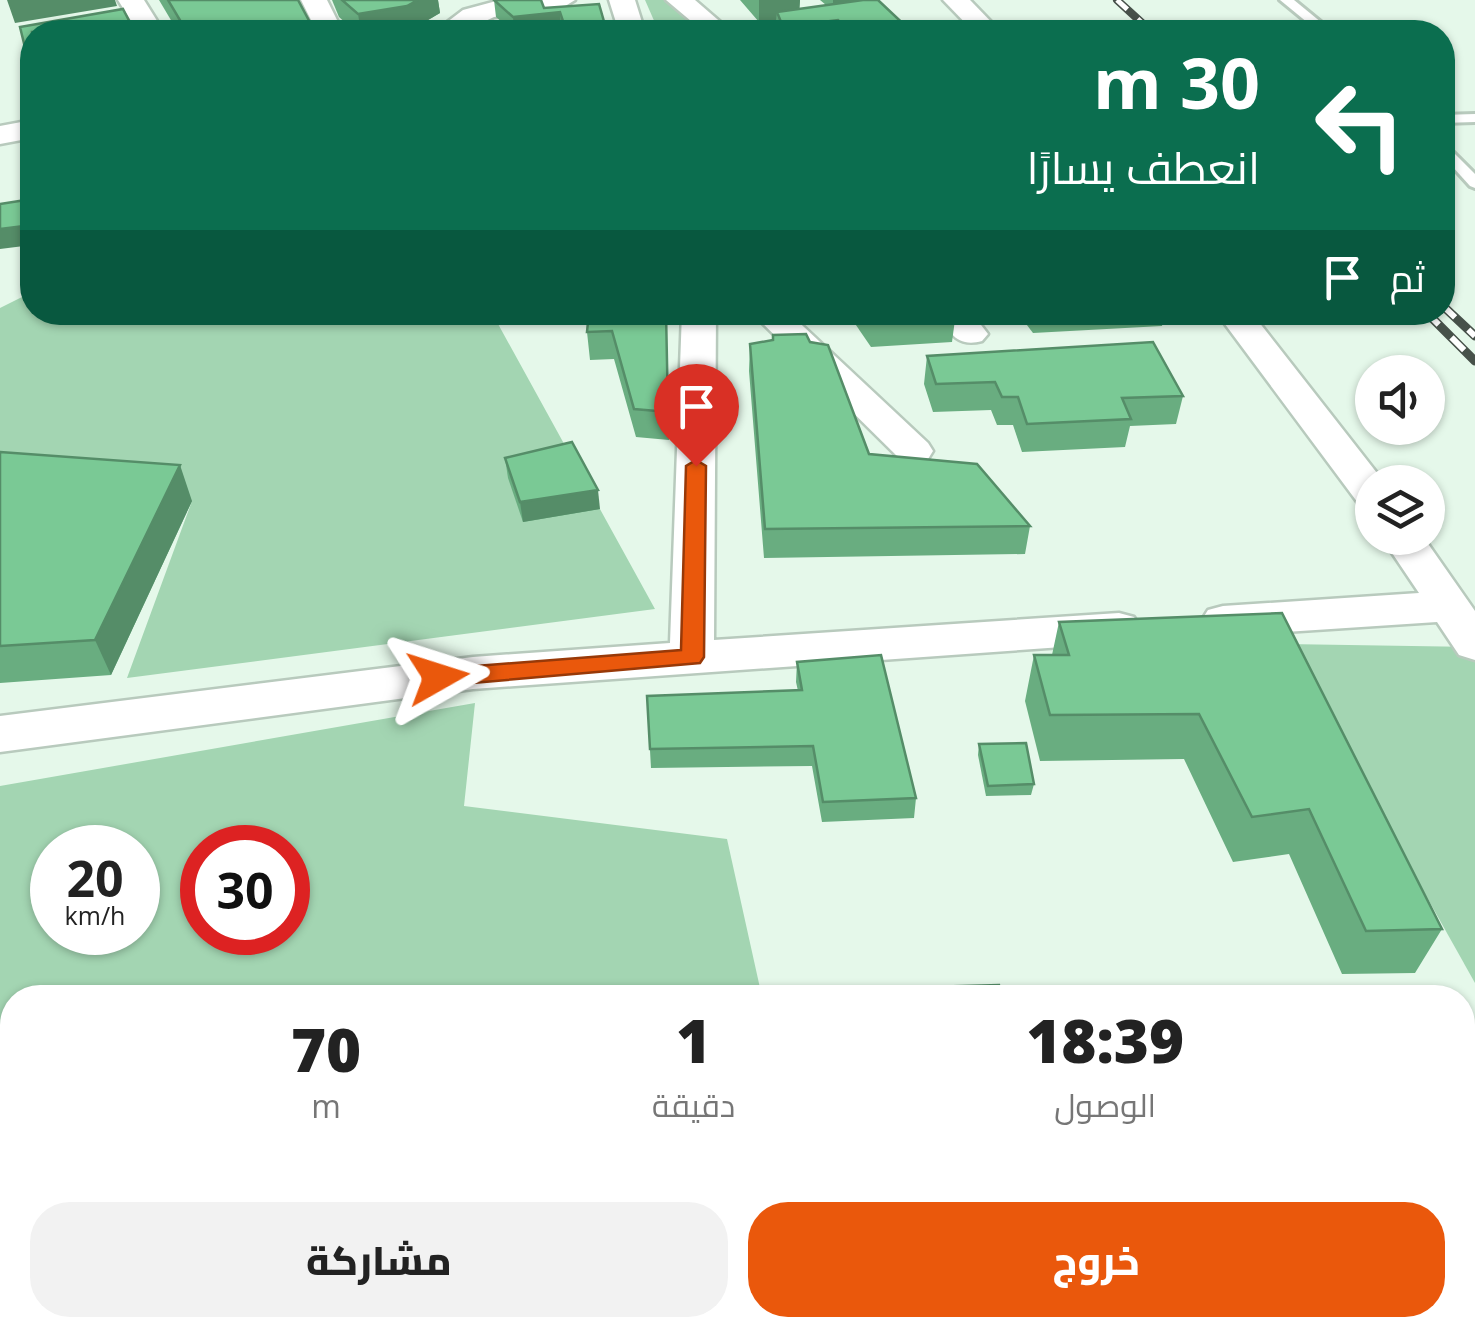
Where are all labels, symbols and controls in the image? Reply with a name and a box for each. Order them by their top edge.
text: 30 m [1093,34,1260,130]
icon: left [1295,60,1425,190]
text: انعطف يسارًا [1026,136,1260,197]
icon: arrive [1315,250,1370,305]
text: ثم [1390,251,1425,303]
map controls [1355,355,1445,555]
button: sound [1355,355,1445,445]
pin [654,364,739,467]
icon: arrive [669,379,724,434]
button: layers [1355,465,1445,555]
position arrow [386,625,490,729]
speed limit sign: 30 [180,825,310,955]
text: 20 [66,844,124,912]
text: km/h [65,898,125,932]
text: 1 [676,999,711,1081]
text: 18:39 [1026,999,1184,1081]
text: 70 [291,1008,361,1090]
text: دقيقة [652,1083,735,1126]
text: الوصول [1054,1083,1156,1126]
text: m [311,1084,341,1127]
button: مشاركة [30,1202,728,1317]
button: خروج [748,1202,1445,1317]

